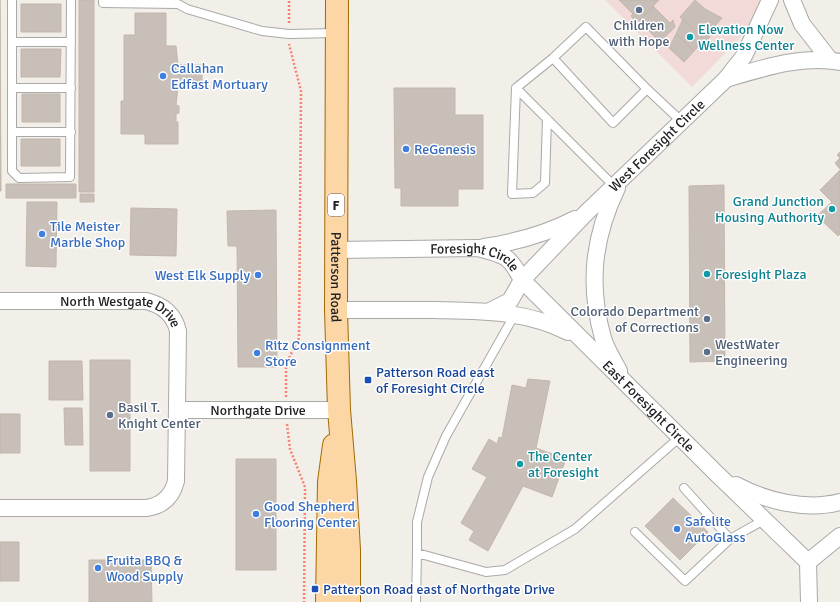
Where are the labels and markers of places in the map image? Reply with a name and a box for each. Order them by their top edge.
marker: Children with Hope [634,5,644,15]
place label: Children with Hope [609,17,669,50]
place label: Elevation Now Wellness Center [698,21,795,54]
marker: Elevation Now Wellness Center [685,32,695,42]
place label: Callahan Edfast Mortuary [171,60,268,93]
marker: Callahan Edfast Mortuary [158,71,168,81]
place label: ReGenesis [414,141,476,158]
marker: ReGenesis [401,144,411,154]
place label: Grand Junction Housing Authority [715,193,824,226]
marker: Grand Junction Housing Authority [827,204,837,214]
place label: Tile Meister Marble Shop [50,218,125,251]
marker: Tile Meister Marble Shop [37,229,47,239]
place label: Foresight Plaza [715,266,807,283]
place label: West Elk Supply [155,267,250,284]
marker: Foresight Plaza [702,269,712,279]
marker: West Elk Supply [253,270,263,280]
place label: Colorado Department of Corrections [571,303,699,336]
marker: Colorado Department of Corrections [702,314,712,324]
place label: WestWater Engineering [715,336,788,369]
place label: Ritz Consignment Store [265,337,371,370]
marker: WestWater Engineering [702,347,712,357]
marker: Ritz Consignment Store [252,348,262,358]
place label: Patterson Road east of Foresight Circle [376,364,495,397]
marker: Patterson Road east of Foresight Circle [363,375,373,385]
place label: Basil T. Knight Center [118,399,202,432]
marker: Basil T. Knight Center [105,410,115,420]
place label: The Center at Foresight [528,448,599,481]
marker: The Center at Foresight [515,459,525,469]
place label: Good Shepherd Flooring Center [264,498,358,531]
marker: Good Shepherd Flooring Center [251,509,261,519]
place label: Safelite AutoGlass [685,513,746,546]
marker: Safelite AutoGlass [672,524,682,534]
place label: Fruita BBQ & Wood Supply [106,552,184,585]
marker: Fruita BBQ & Wood Supply [93,563,103,573]
place label: Patterson Road east of Northgate Drive [323,581,555,598]
marker: Patterson Road east of Northgate Drive [310,584,320,594]

